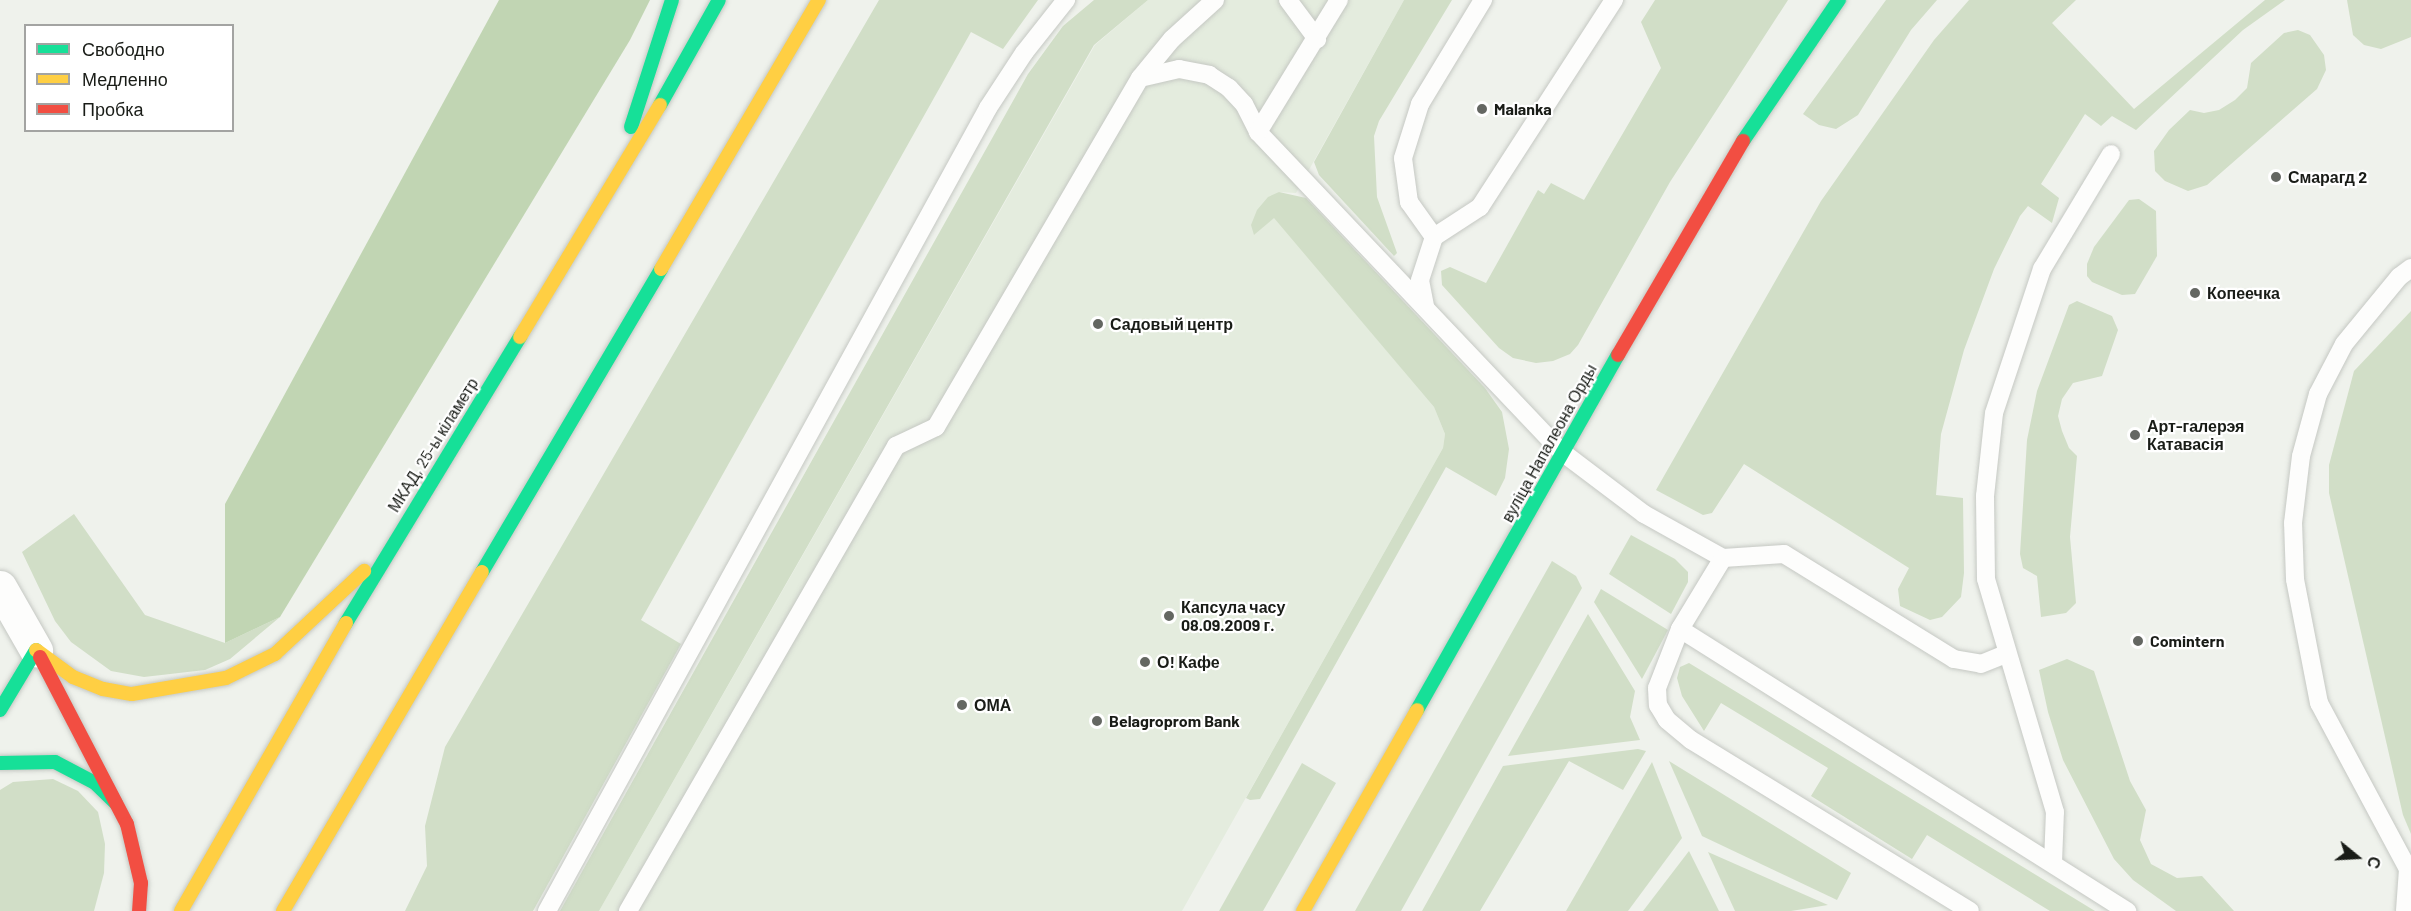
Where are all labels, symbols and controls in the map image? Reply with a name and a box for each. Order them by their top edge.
legend [24,24,234,132]
text: Свободно [82,38,165,60]
text: Медленно [82,68,168,90]
text: Пробка [82,98,144,120]
place label: Malanka [1494,99,1552,119]
marker: Malanka [1475,102,1489,116]
place label: Смарагд 2 [2288,167,2367,187]
marker: Смарагд 2 [2269,170,2283,184]
place label: Копеечка [2207,283,2280,303]
marker: Копеечка [2188,286,2202,300]
place label: Садовый центр [1110,314,1233,334]
marker: Садовый центр [1091,317,1105,331]
street label: вуліца Напалеона Орды [1497,361,1601,525]
street label: МКАД, 25-ы кіламетр [384,374,482,516]
place label: Арт-галерэя Катавасія [2147,416,2244,454]
marker: Арт-галерэя Катавасія [2128,428,2142,442]
place label: Капсула часу 08.09.2009 г. [1181,597,1285,635]
marker: Капсула часу 08.09.2009 г. [1162,609,1176,623]
place label: Comintern [2150,631,2224,651]
marker: Comintern [2131,634,2145,648]
place label: О! Кафе [1157,652,1220,672]
marker: О! Кафе [1138,655,1152,669]
place label: ОМА [974,695,1011,715]
marker: ОМА [955,698,969,712]
place label: Belagroprom Bank [1109,711,1240,731]
marker: Belagroprom Bank [1090,714,1104,728]
north arrow [2327,827,2387,887]
text: С [2364,854,2385,871]

